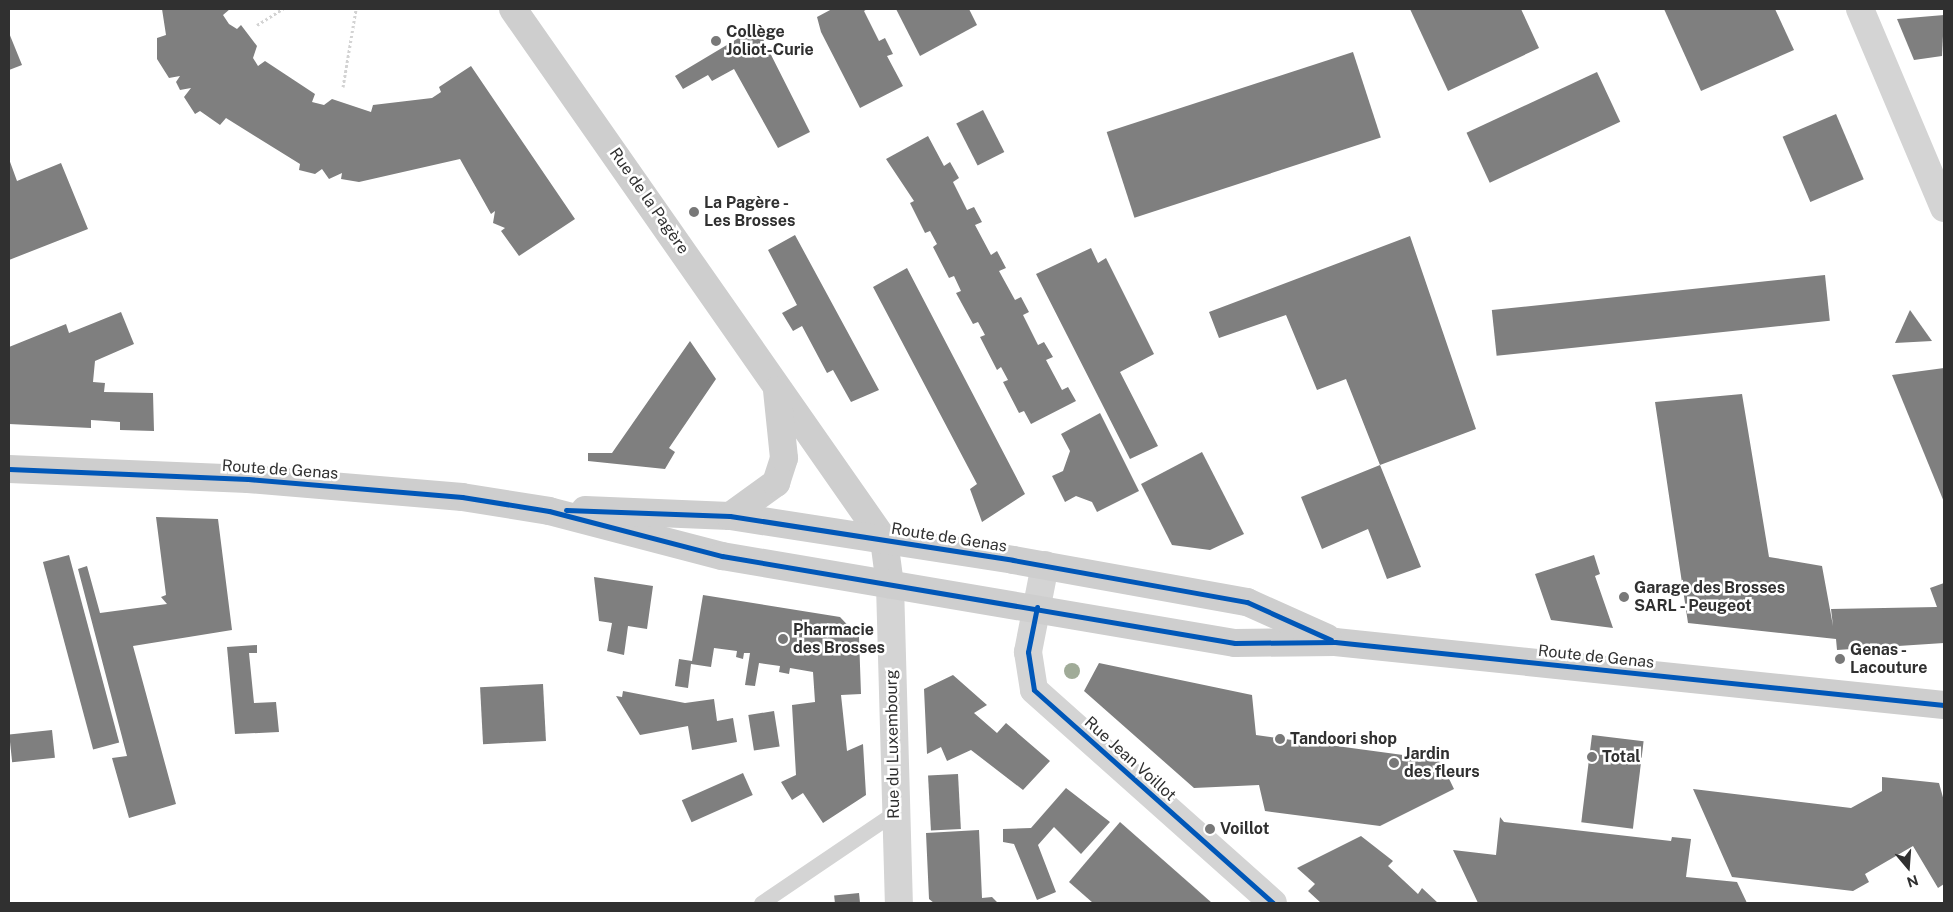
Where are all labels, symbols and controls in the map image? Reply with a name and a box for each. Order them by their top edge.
place label: Collège Joliot-Curie [726,22,814,60]
marker: Collège Joliot-Curie [710,35,722,47]
street label: Rue de la Pagère [605,144,693,258]
place label: La Pagère - Les Brosses [704,193,795,231]
marker: La Pagère - Les Brosses [688,206,700,218]
street label: Route de Genas [221,456,339,484]
street label: Route de Genas [890,519,1008,557]
place label: Garage des Brosses SARL - Peugeot [1634,578,1785,616]
marker: Garage des Brosses SARL - Peugeot [1618,591,1630,603]
place label: Pharmacie des Brosses [793,620,885,658]
marker: Pharmacie des Brosses [777,633,789,645]
place label: Genas - Lacouture [1850,640,1928,678]
street label: Route de Genas [1537,641,1655,673]
marker: Genas - Lacouture [1834,653,1846,665]
street label: Rue du Luxembourg [882,669,904,819]
street label: Rue Jean Voillot [1080,713,1180,805]
place label: Tandoori shop [1290,729,1397,749]
marker: Tandoori shop [1274,733,1286,745]
place label: Jardin des fleurs [1404,744,1480,782]
place label: Total [1602,747,1641,767]
marker: Total [1586,751,1598,763]
marker: Jardin des fleurs [1388,757,1400,769]
place label: Voillot [1220,819,1269,839]
marker: Voillot [1204,823,1216,835]
north arrow [1883,842,1933,892]
text: N [1905,872,1920,891]

